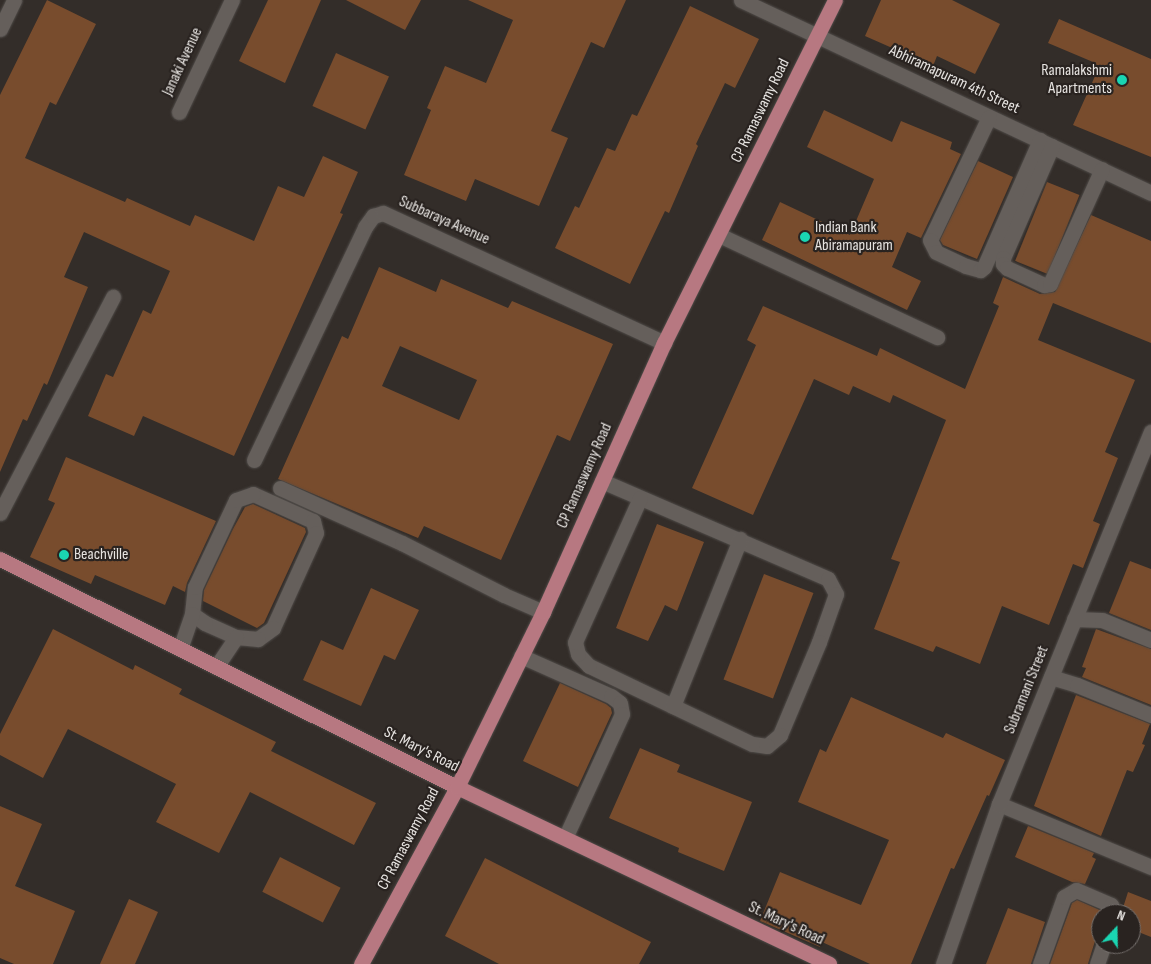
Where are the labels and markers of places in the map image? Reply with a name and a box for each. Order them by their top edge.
place label: Ramalakshmi Apartments [1041,61,1112,99]
marker: Ramalakshmi Apartments [1116,74,1128,86]
place label: Indian Bank Abiramapuram [815,218,893,256]
marker: Indian Bank Abiramapuram [799,231,811,243]
place label: Beachville [74,545,128,565]
marker: Beachville [58,549,70,561]

